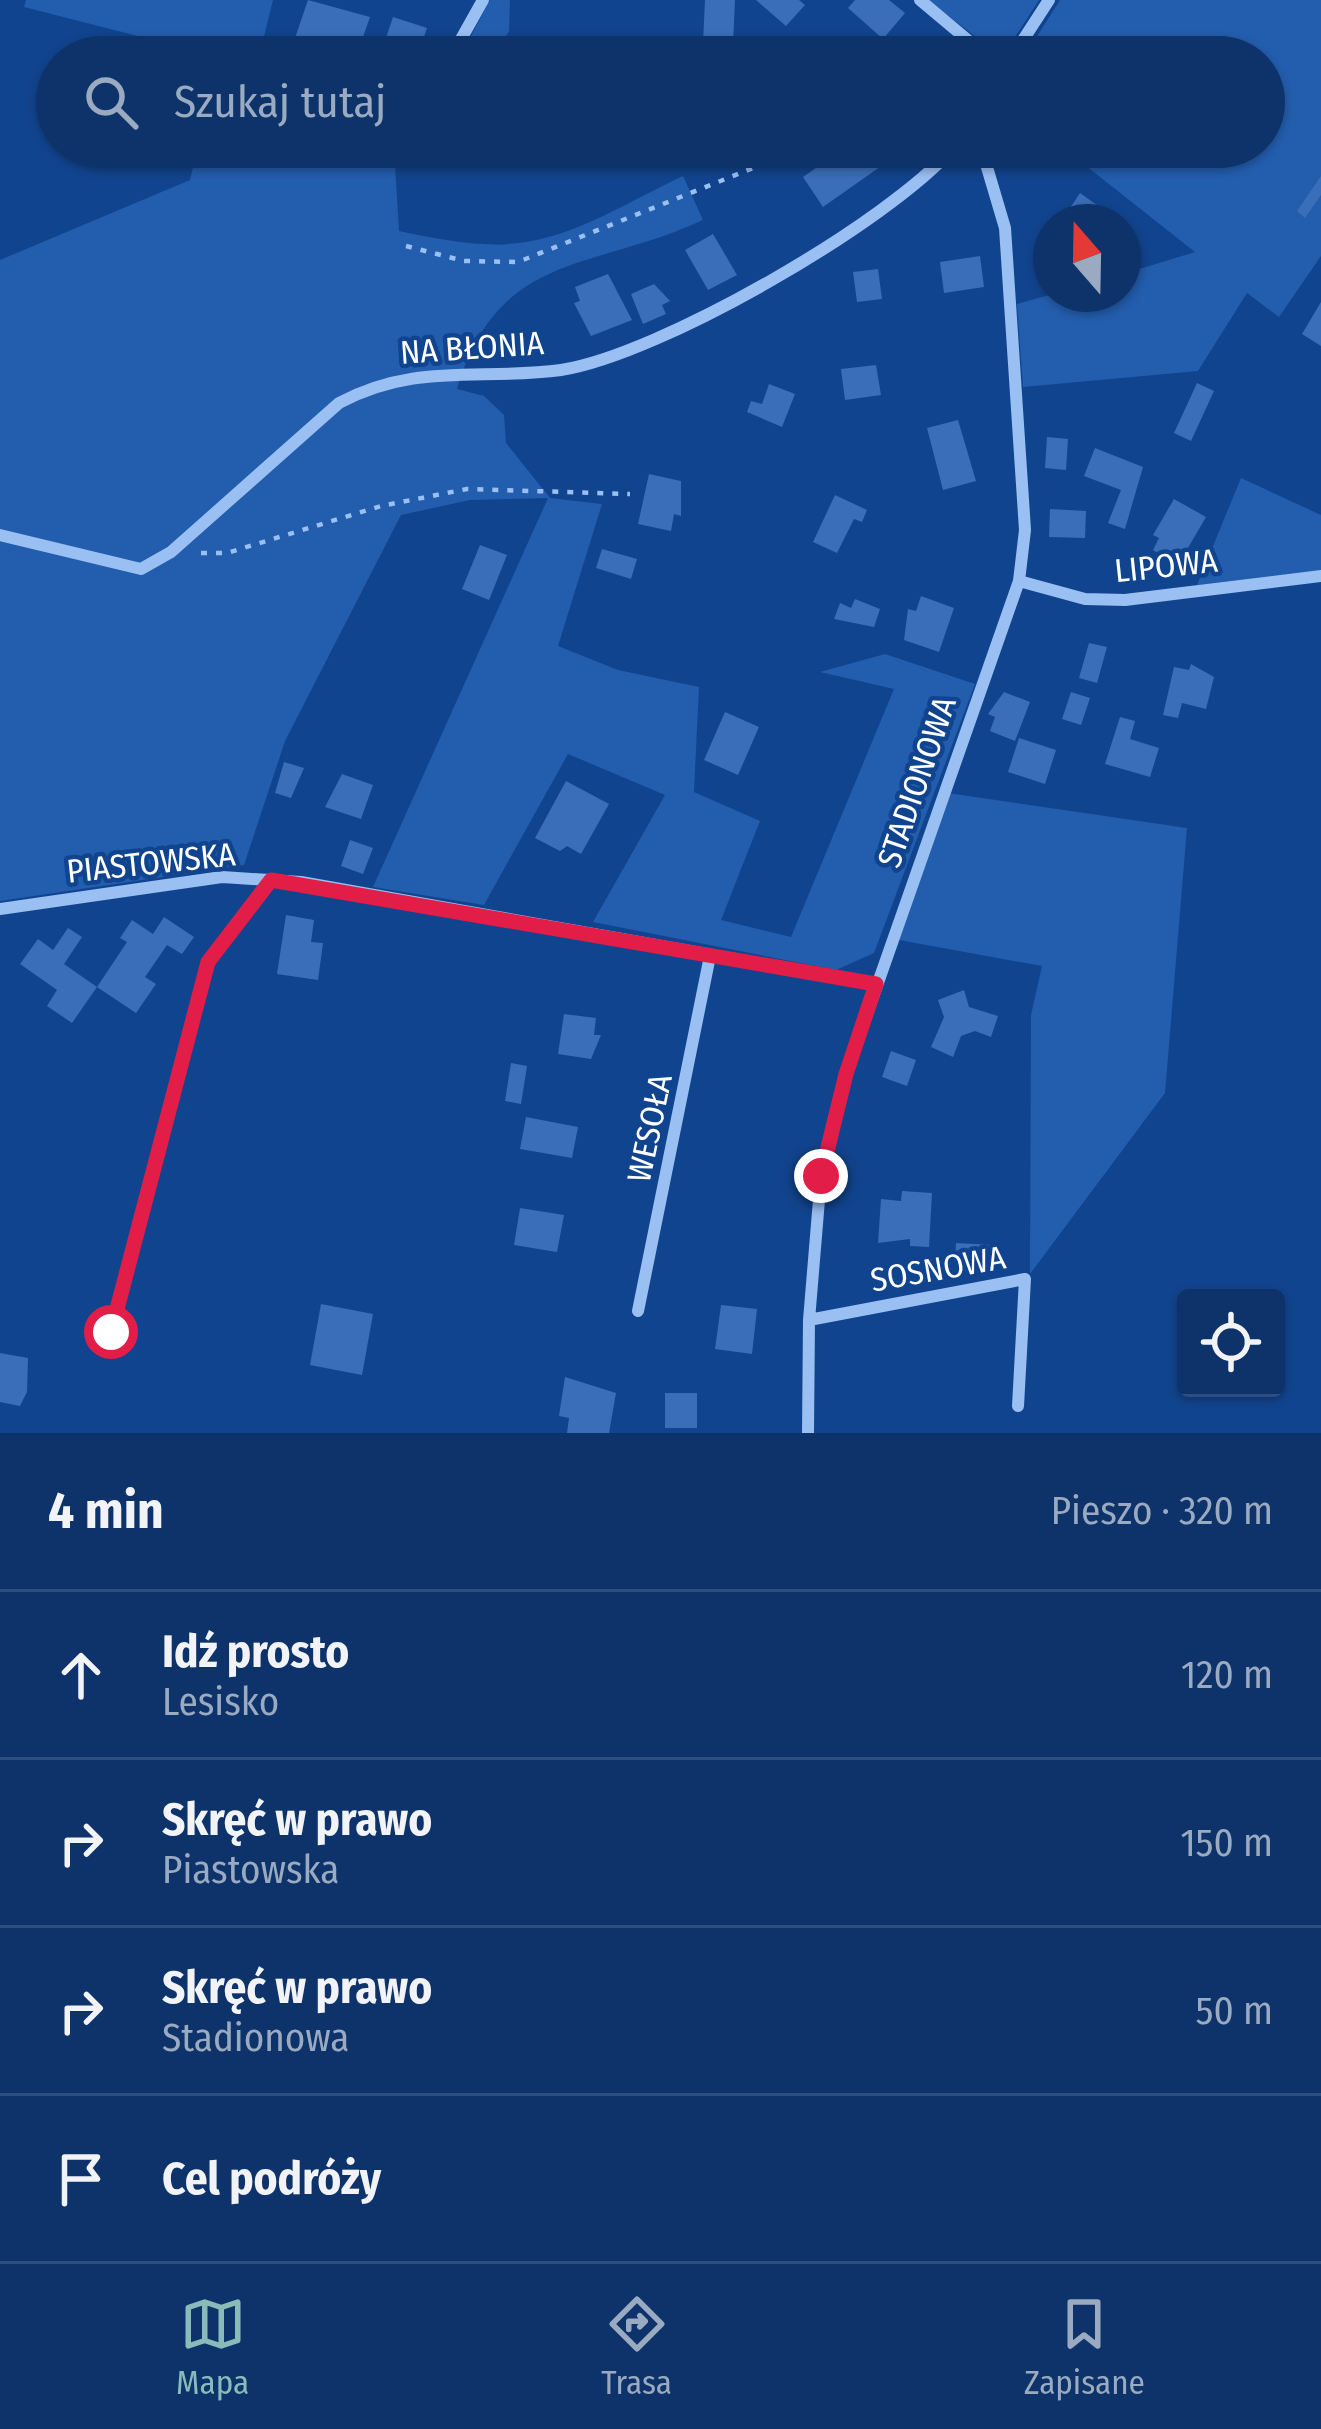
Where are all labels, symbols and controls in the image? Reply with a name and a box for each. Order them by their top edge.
search box [36,36,1285,168]
icon: search [78,69,144,135]
text: Szukaj tutaj [174,75,386,129]
north arrow [1033,204,1141,312]
street label: NA BŁONIA [399,323,546,373]
street label: LIPOWA [1113,541,1220,591]
street label: STADIONOWA [869,691,965,873]
street label: PIASTOWSKA [65,834,238,892]
street label: WESOŁA [619,1070,681,1186]
route end [794,1149,848,1203]
street label: SOSNOWA [867,1237,1009,1301]
map controls [1177,1289,1285,1397]
button: locate [1177,1289,1285,1397]
route start [84,1305,138,1359]
text: 4 min [48,1480,164,1542]
text: Pieszo · 320 m [1051,1488,1273,1534]
text: Idź prosto [162,1625,349,1679]
icon: ahead [48,1642,114,1708]
text: 120 m [1181,1652,1273,1698]
text: Lesisko [162,1679,279,1725]
text: Skręć w prawo [162,1793,432,1847]
icon: right [48,1810,114,1876]
text: 150 m [1180,1820,1273,1866]
text: Piastowska [162,1847,339,1893]
text: Skręć w prawo [162,1961,432,2015]
icon: right [48,1978,114,2044]
text: 50 m [1196,1988,1273,2034]
text: Stadionowa [162,2015,349,2061]
icon: arrive [48,2146,114,2212]
text: Cel podróży [162,2152,381,2206]
tab: Mapa [176,2291,249,2403]
tab: Trasa [601,2291,672,2403]
tab: Zapisane [1024,2291,1145,2403]

